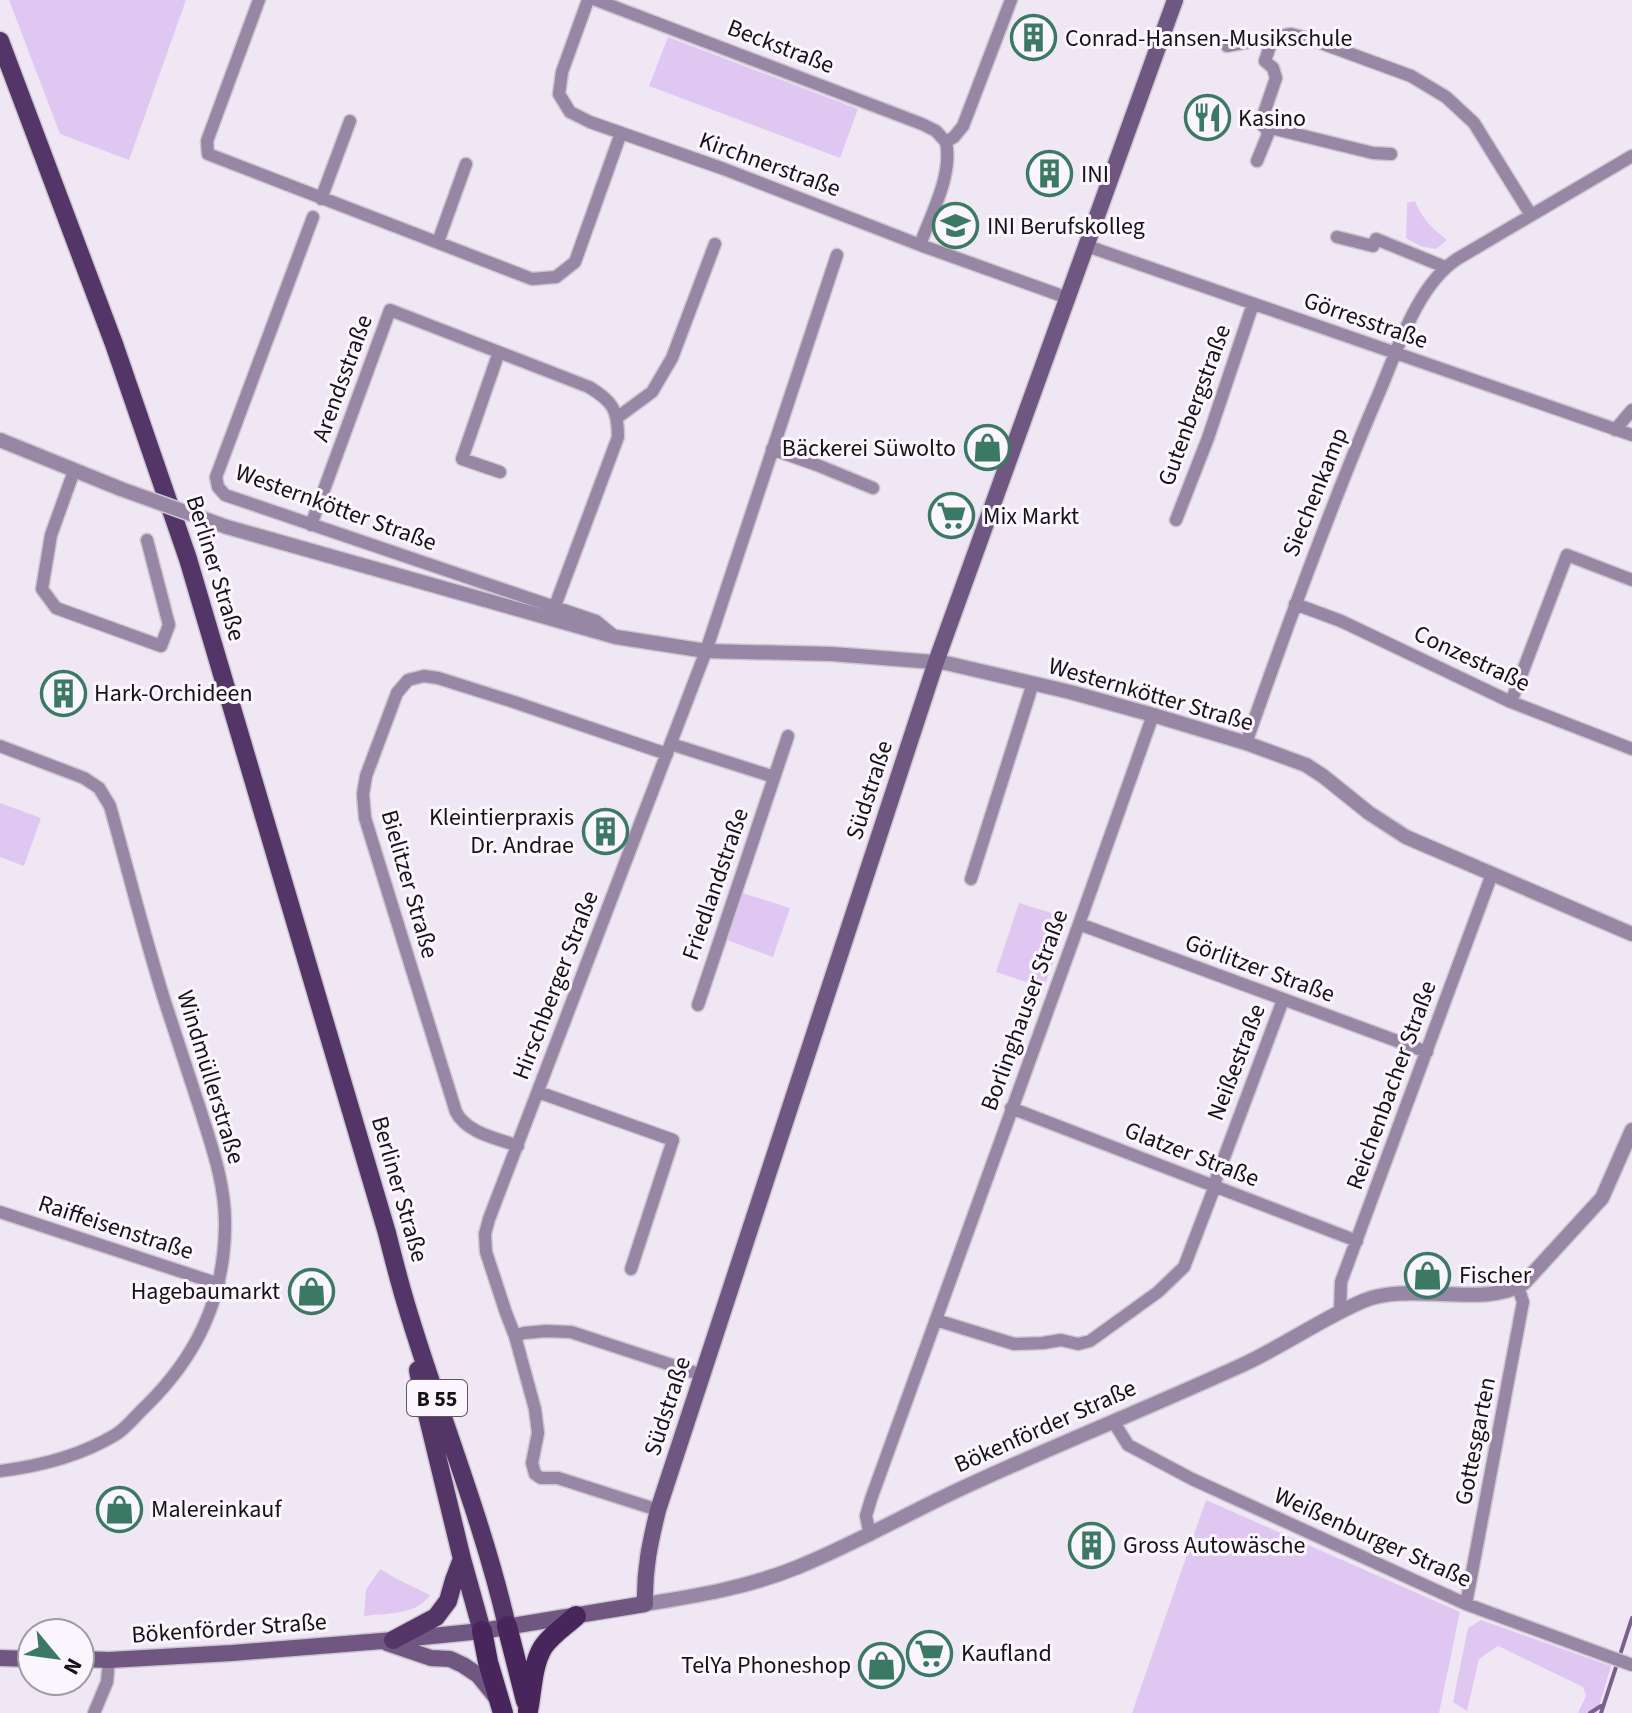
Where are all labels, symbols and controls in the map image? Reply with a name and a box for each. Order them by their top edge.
street label: Beckstraße [722,10,839,83]
building icon: Conrad-Hansen-Musikschule [1010,14,1058,62]
place label: Conrad-Hansen-Musikschule [1065,21,1352,56]
restaurant icon: Kasino [1183,94,1231,142]
place label: Kasino [1238,101,1306,136]
street label: Kirchnerstraße [694,123,846,206]
building icon: INI [1026,150,1074,198]
place label: INI [1081,157,1109,192]
school or university icon: INI Berufskolleg [932,202,980,250]
place label: INI Berufskolleg [987,209,1145,244]
street label: Görresstraße [1299,283,1433,358]
street label: Arendsstraße [303,310,382,447]
street label: Gutenbergstraße [1149,320,1240,491]
street label: Siechenkamp [1274,422,1357,562]
shop icon: Bäckerei Süwolto [963,424,1011,472]
place label: Bäckerei Süwolto [782,431,956,466]
street label: Westernkötter Straße [230,455,441,560]
street label: Berliner Straße [177,491,254,645]
supermarket icon: Mix Markt [928,492,976,540]
place label: Mix Markt [983,499,1079,534]
street label: Conzestraße [1408,616,1536,701]
street label: Westernkötter Straße [1044,648,1258,741]
building icon: Hark-Orchideen [39,669,87,717]
place label: Hark-Orchideen [94,676,253,711]
street label: Südstraße [837,736,902,844]
place label: Kleintierpraxis Dr. Andrae [429,800,574,863]
street label: Friedlandstraße [673,803,758,965]
street label: Bielitzer Straße [372,806,447,962]
building icon: Kleintierpraxis Dr. Andrae [581,807,629,855]
street label: Hirschberger Straße [503,886,608,1085]
street label: Borlinghauser Straße [972,905,1077,1116]
street label: Görlitzer Straße [1180,925,1340,1012]
street label: Reichenbacher Straße [1337,976,1446,1195]
street label: Windmüllerstraße [167,986,254,1168]
street label: Neißestraße [1198,999,1275,1126]
street label: Berliner Straße [362,1112,437,1266]
street label: Glatzer Straße [1119,1113,1264,1196]
street label: Raiffeisenstraße [34,1186,198,1269]
shop icon: Fischer [1404,1251,1452,1299]
place label: Fischer [1459,1258,1532,1293]
shop icon: Hagebaumarkt [287,1267,335,1315]
place label: Hagebaumarkt [131,1274,280,1309]
street label: Südstraße [635,1352,700,1460]
street label: Bökenförder Straße [949,1371,1142,1482]
street label: Gottesgarten [1446,1374,1505,1508]
road number: B 55 [407,1380,467,1416]
street label: Weißenburger Straße [1269,1478,1477,1597]
shop icon: Malereinkauf [96,1485,144,1533]
place label: Malereinkauf [151,1492,282,1527]
building icon: Gross Autowäsche [1068,1521,1116,1569]
place label: Gross Autowäsche [1123,1528,1305,1563]
street label: Bökenförder Straße [130,1604,328,1653]
north arrow [16,1617,96,1697]
supermarket icon: Kaufland [906,1629,954,1677]
place label: Kaufland [961,1636,1052,1671]
shop icon: TelYa Phoneshop [858,1641,906,1689]
place label: TelYa Phoneshop [681,1648,851,1683]
text: N [55,1652,90,1680]

